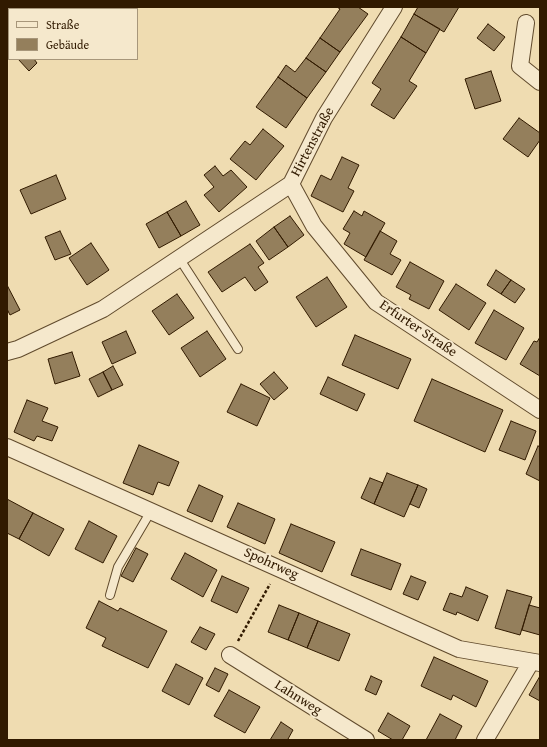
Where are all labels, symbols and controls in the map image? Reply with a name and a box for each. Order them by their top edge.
legend [8,8,138,60]
text: Straße [46,16,79,33]
text: Gebäude [46,36,89,53]
street label: Hirtenstraße [288,105,338,179]
street label: Erfurter Straße [376,297,460,361]
street label: Spohrweg [241,544,301,584]
street label: Lahnweg [271,677,325,719]

